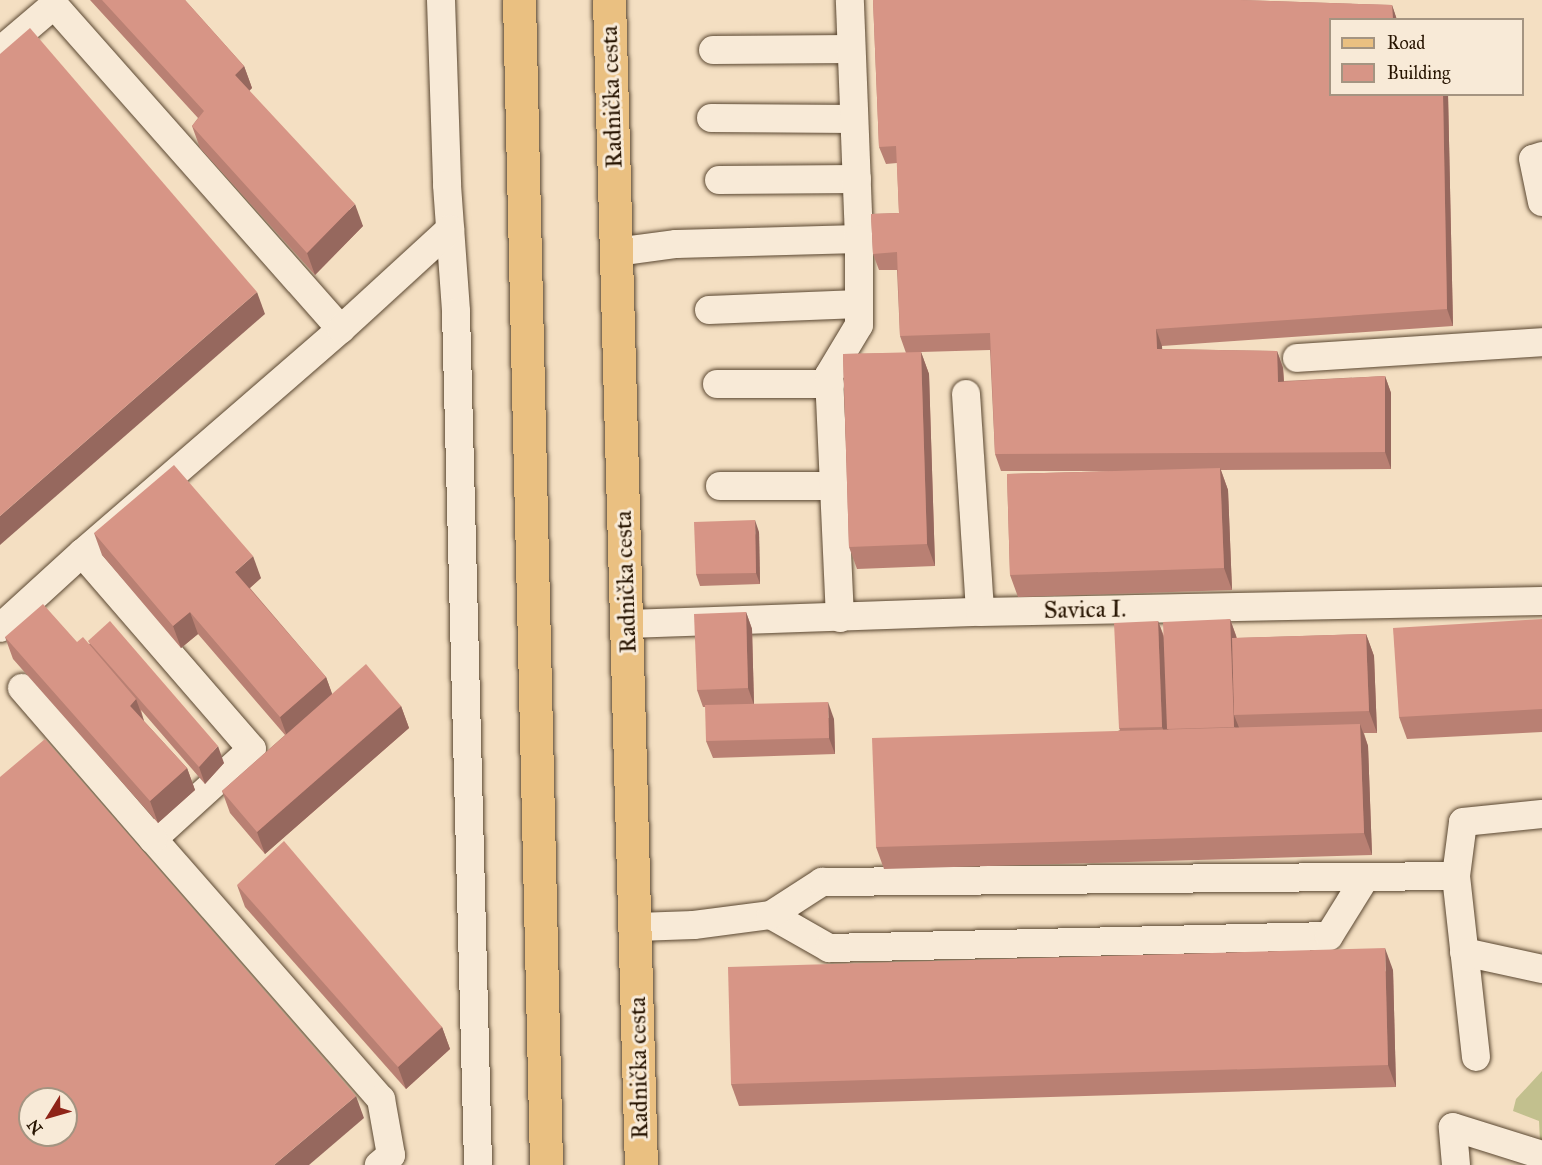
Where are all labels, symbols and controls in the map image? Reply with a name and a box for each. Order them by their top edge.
legend [1329,18,1524,96]
street label: Radnička cesta [595,25,629,169]
text: Road [1387,32,1425,54]
text: Building [1387,62,1450,84]
street label: Radnička cesta [609,510,643,654]
street label: Savica I. [1043,595,1127,625]
street label: Radnička cesta [623,996,655,1140]
north arrow [18,1087,78,1147]
text: N [23,1116,47,1138]

